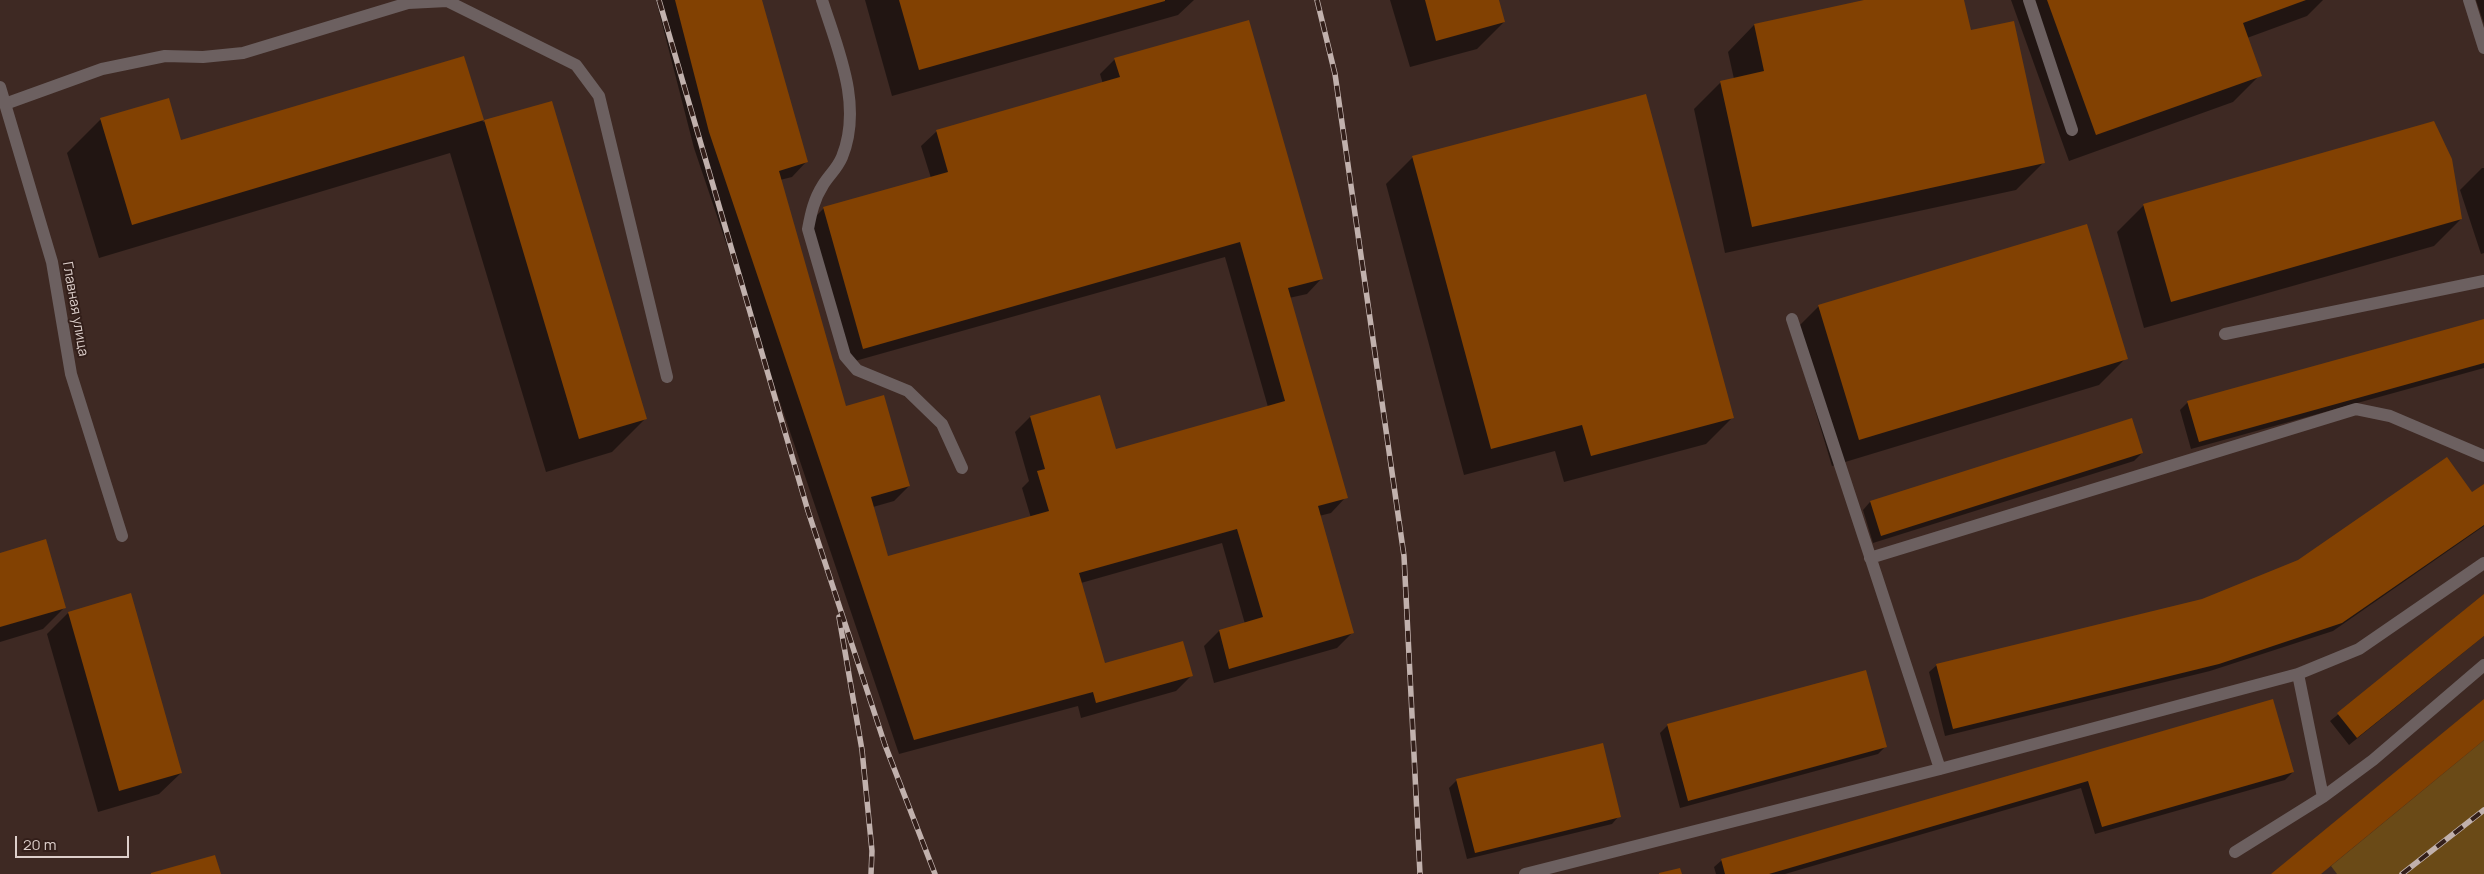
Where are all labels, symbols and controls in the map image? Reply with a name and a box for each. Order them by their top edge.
street label: Главная улица [58,260,92,358]
scale bar [18,826,131,858]
text: 20 m [23,834,56,855]

